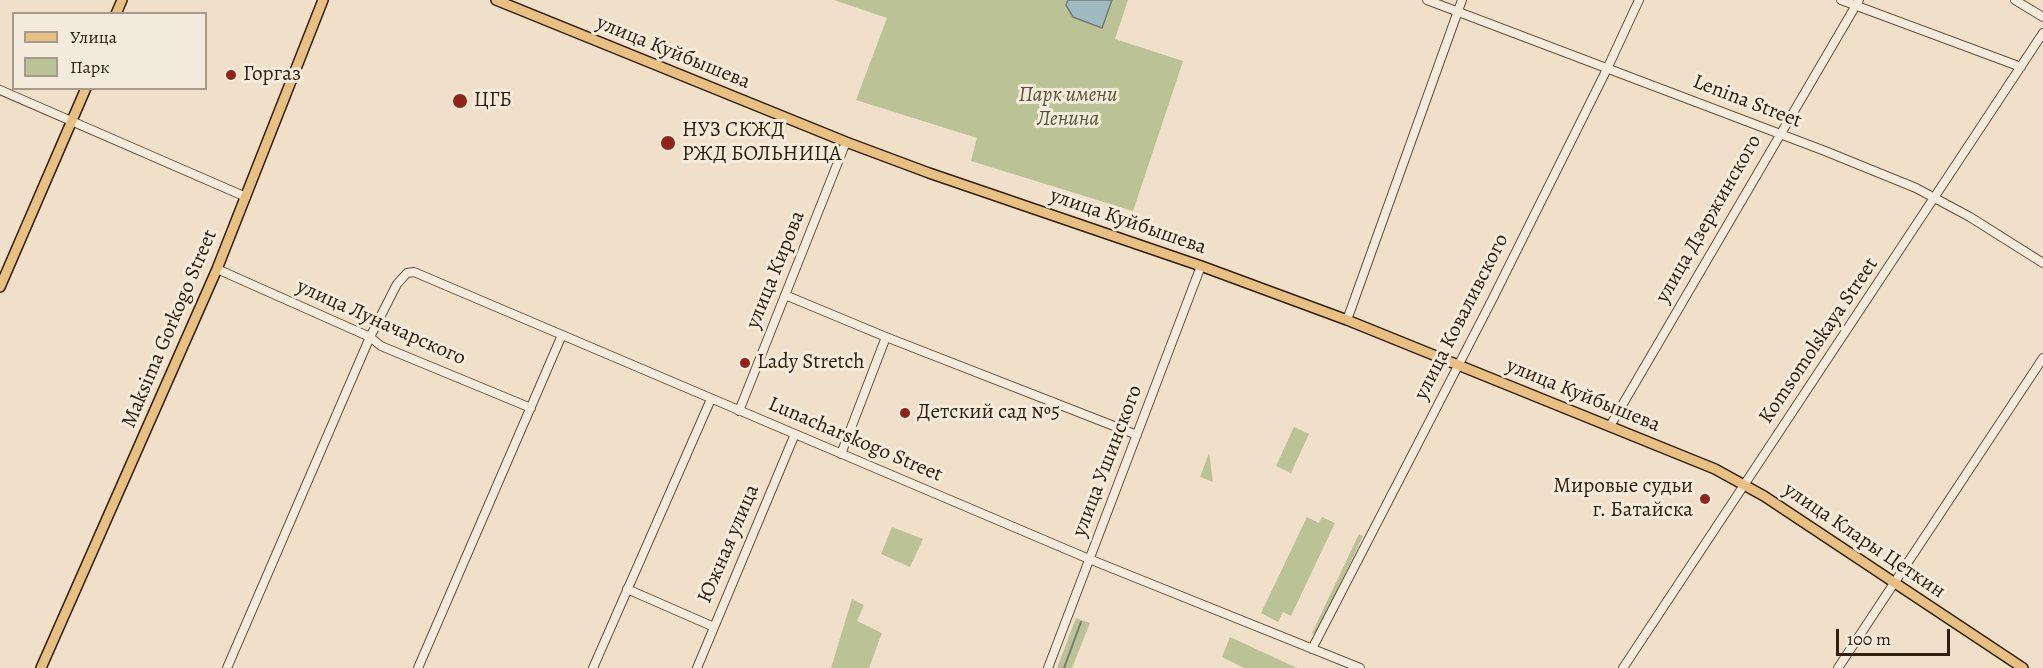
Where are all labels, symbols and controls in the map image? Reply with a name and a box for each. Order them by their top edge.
street label: улица Куйбышева [592,11,754,95]
legend [12,12,207,90]
text: Улица [70,25,117,49]
text: Парк [70,55,110,79]
place label: Горгаз [243,62,301,88]
marker: Горгаз [224,68,238,82]
street label: Lenina Street [1689,70,1805,134]
park label: Парк имени Ленина [1019,83,1117,133]
place label: ЦГБ [474,88,512,114]
marker: ЦГБ [451,92,469,110]
place label: НУЗ СКЖД РЖД БОЛЬНИЦА [682,118,841,168]
street label: улица Дзержинского [1651,130,1767,308]
marker: НУЗ СКЖД РЖД БОЛЬНИЦА [659,134,677,152]
street label: улица Куйбышева [1046,183,1210,261]
street label: улица Кирова [741,207,811,333]
street label: Maksima Gorkogo Street [117,226,223,432]
street label: улица Коваливского [1409,230,1515,404]
street label: Komsomolskaya Street [1754,253,1884,429]
street label: улица Луначарского [292,274,470,372]
place label: Lady Stretch [757,350,865,376]
street label: улица Куйбышева [1502,354,1664,438]
marker: Lady Stretch [738,356,752,370]
street label: улица Ушинского [1068,382,1148,540]
street label: Lunacharskogo Street [764,392,946,488]
place label: Детский сад №5 [917,400,1060,426]
marker: Детский сад №5 [898,406,912,420]
place label: Мировые судьи г. Батайска [1553,474,1693,524]
street label: улица Клары Цеткин [1778,477,1950,605]
street label: Южная улица [693,481,765,607]
marker: Мировые судьи г. Батайска [1698,492,1712,506]
scale bar [1839,617,1953,655]
text: 100 m [1847,627,1891,651]

